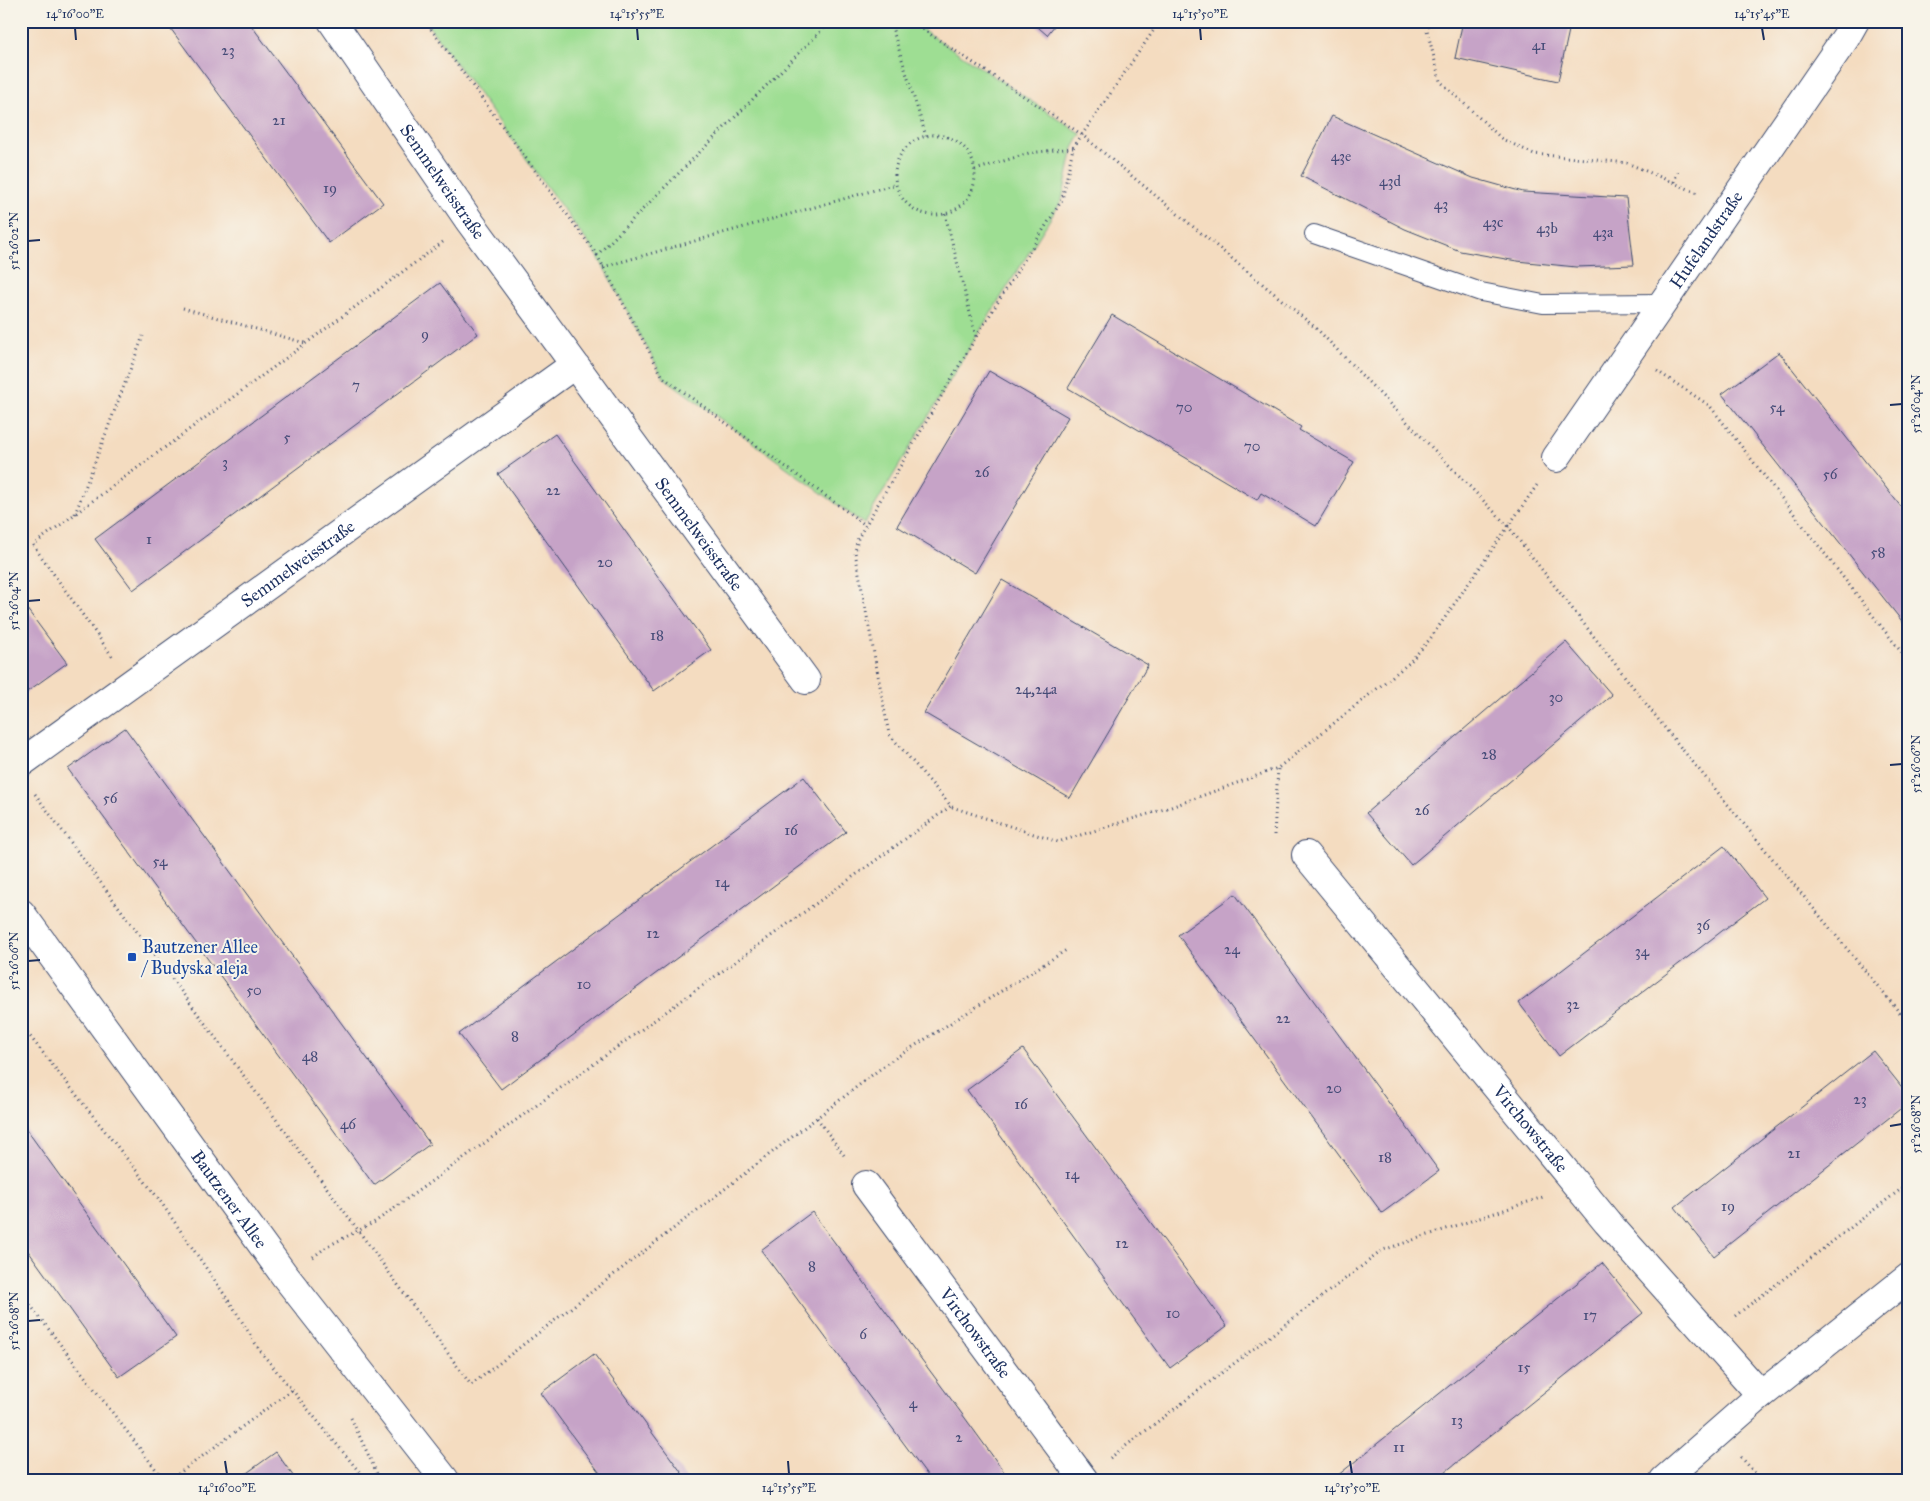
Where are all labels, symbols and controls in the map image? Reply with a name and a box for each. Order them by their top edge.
text: 14°16'00"E [46,7,104,21]
text: 14°15'55"E [610,7,665,21]
text: 14°15'50"E [1172,7,1228,21]
text: 14°15'45"E [1734,7,1790,21]
house number: 41 [1532,36,1546,54]
house number: 23 [221,41,235,59]
house number: 21 [272,111,286,129]
street label: Semmelweisstraße [395,120,490,244]
house number: 43e [1331,147,1351,165]
house number: 43d [1379,172,1401,190]
house number: 19 [323,179,337,197]
street label: Hufelandstraße [1665,187,1748,293]
house number: 43 [1434,195,1448,213]
text: 51°26'02"N [7,212,21,270]
house number: 43c [1483,213,1503,231]
house number: 43b [1536,219,1558,237]
house number: 43a [1593,223,1614,241]
house number: 9 [421,325,429,343]
text: 51°26'04"N [1909,374,1923,434]
house number: 7 [352,376,360,394]
house number: 70 [1176,398,1192,416]
house number: 54 [1770,398,1785,416]
house number: 5 [284,428,291,446]
house number: 70 [1244,437,1260,455]
house number: 3 [222,453,228,471]
house number: 26 [974,463,991,481]
house number: 56 [1823,465,1839,483]
street label: Semmelweisstraße [650,473,748,595]
house number: 22 [546,481,561,499]
street label: Semmelweisstraße [237,515,359,612]
house number: 1 [146,530,152,548]
house number: 58 [1871,543,1885,561]
house number: 20 [597,553,613,571]
text: 51°26'04"N [7,571,21,631]
house number: 18 [650,626,664,644]
house number: 24,24a [1015,680,1058,698]
house number: 30 [1549,688,1563,706]
text: 51°26'06"N [1909,735,1923,793]
house number: 28 [1481,745,1497,763]
house number: 56 [103,789,119,807]
house number: 26 [1414,801,1431,819]
house number: 16 [784,821,799,839]
house number: 54 [153,852,168,870]
house number: 14 [715,873,730,891]
house number: 36 [1696,916,1711,934]
house number: 12 [646,924,660,942]
text: 51°26'06"N [7,932,21,990]
place label: Bautzener Allee / Budyska aleja [140,936,258,979]
house number: 24 [1224,940,1241,958]
house number: 34 [1635,942,1650,960]
marker: Bautzener Allee / Budyska aleja [126,951,138,963]
house number: 10 [577,975,591,993]
house number: 50 [246,981,262,999]
house number: 32 [1566,995,1580,1013]
house number: 22 [1276,1009,1291,1027]
house number: 8 [511,1027,519,1045]
house number: 48 [302,1047,318,1065]
house number: 20 [1326,1079,1342,1097]
street label: Virchowstraße [1487,1080,1573,1177]
house number: 23 [1853,1090,1867,1108]
house number: 16 [1014,1095,1029,1113]
text: 51°26'08"N [1909,1095,1923,1153]
house number: 46 [340,1115,357,1133]
house number: 21 [1787,1144,1801,1162]
street label: Bautzener Allee [186,1146,272,1253]
house number: 18 [1378,1148,1392,1166]
house number: 14 [1065,1165,1080,1183]
house number: 19 [1721,1197,1735,1215]
house number: 12 [1115,1234,1129,1252]
house number: 8 [808,1257,816,1275]
street label: Virchowstraße [934,1283,1016,1382]
text: 51°26'08"N [7,1292,21,1350]
house number: 10 [1166,1304,1180,1322]
house number: 17 [1583,1306,1597,1324]
house number: 6 [859,1325,868,1343]
house number: 15 [1518,1358,1530,1376]
house number: 4 [909,1394,918,1412]
house number: 13 [1451,1411,1463,1429]
house number: 2 [955,1428,963,1446]
house number: 11 [1393,1438,1405,1456]
text: 14°16'00"E [198,1481,256,1495]
text: 14°15'55"E [762,1481,817,1495]
text: 14°15'50"E [1324,1481,1380,1495]

